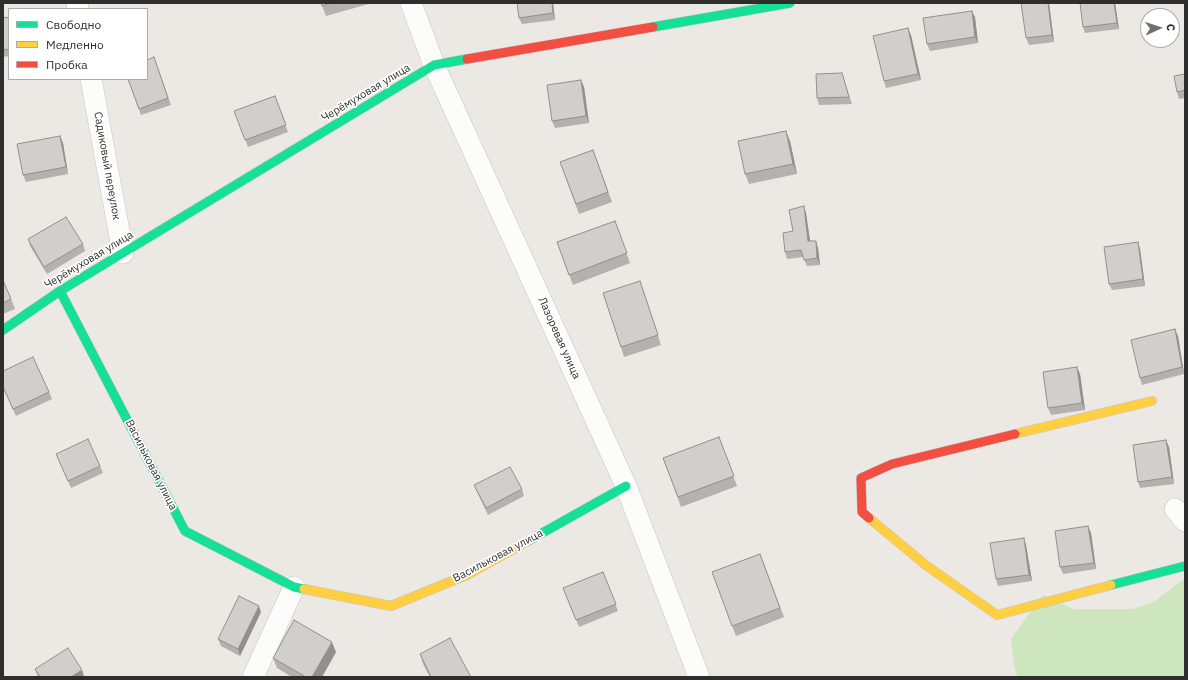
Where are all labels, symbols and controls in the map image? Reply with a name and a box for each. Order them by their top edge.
legend [8,8,148,80]
north arrow [1140,8,1180,48]
text: Свободно [46,17,101,32]
text: С [1164,23,1178,31]
text: Медленно [46,37,104,52]
text: Пробка [46,57,88,72]
street label: Черёмуховая улица [319,61,413,125]
street label: Садиковый переулок [91,111,123,221]
street label: Черёмуховая улица [42,228,136,292]
street label: Лазоревая улица [535,295,583,381]
street label: Васильковая улица [122,417,180,513]
street label: Васильковая улица [451,527,545,585]

